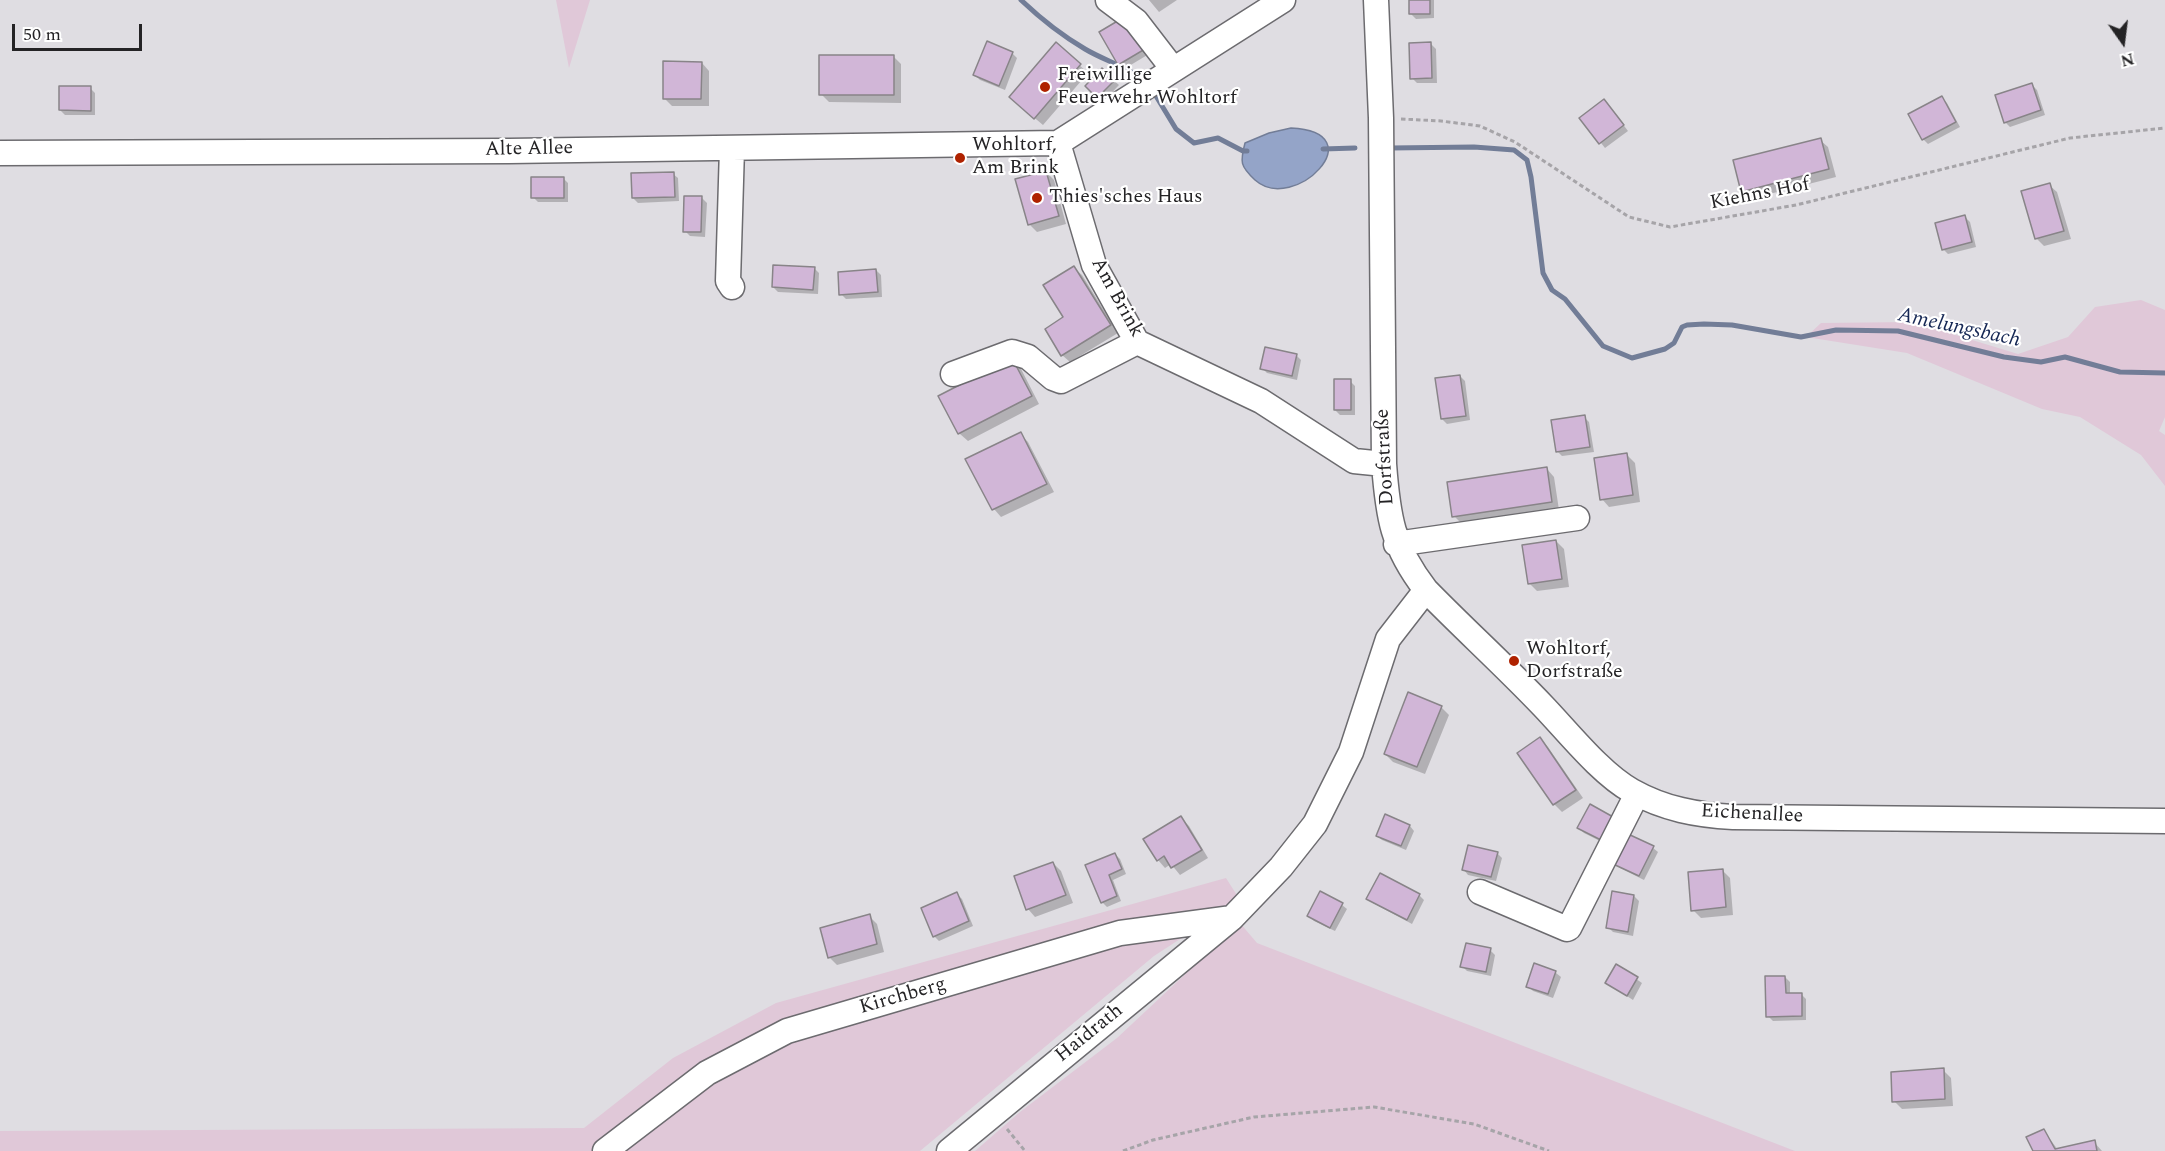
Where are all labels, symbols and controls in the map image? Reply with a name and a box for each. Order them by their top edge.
scale bar [15,12,146,50]
north arrow [2093,12,2153,72]
text: 50 m [23,21,61,48]
text: N [2118,46,2137,73]
place label: Freiwillige Feuerwehr Wohltorf [1057,64,1237,111]
marker: Freiwillige Feuerwehr Wohltorf [1038,80,1052,94]
place label: Wohltorf, Am Brink [972,134,1059,181]
street label: Alte Allee [485,137,573,163]
marker: Wohltorf, Am Brink [953,151,967,165]
street label: Kiehns Hof [1708,174,1812,216]
place label: Thies'sches Haus [1049,186,1203,210]
marker: Thies'sches Haus [1030,191,1044,205]
street label: Am Brink [1084,254,1148,342]
water label: Amelungsbach [1896,304,2022,354]
street label: Dorfstraße [1371,408,1401,506]
place label: Wohltorf, Dorfstraße [1526,638,1623,685]
marker: Wohltorf, Dorfstraße [1507,654,1521,668]
street label: Eichenallee [1700,800,1804,830]
street label: Kirchberg [857,973,949,1021]
street label: Haidrath [1051,999,1129,1069]

